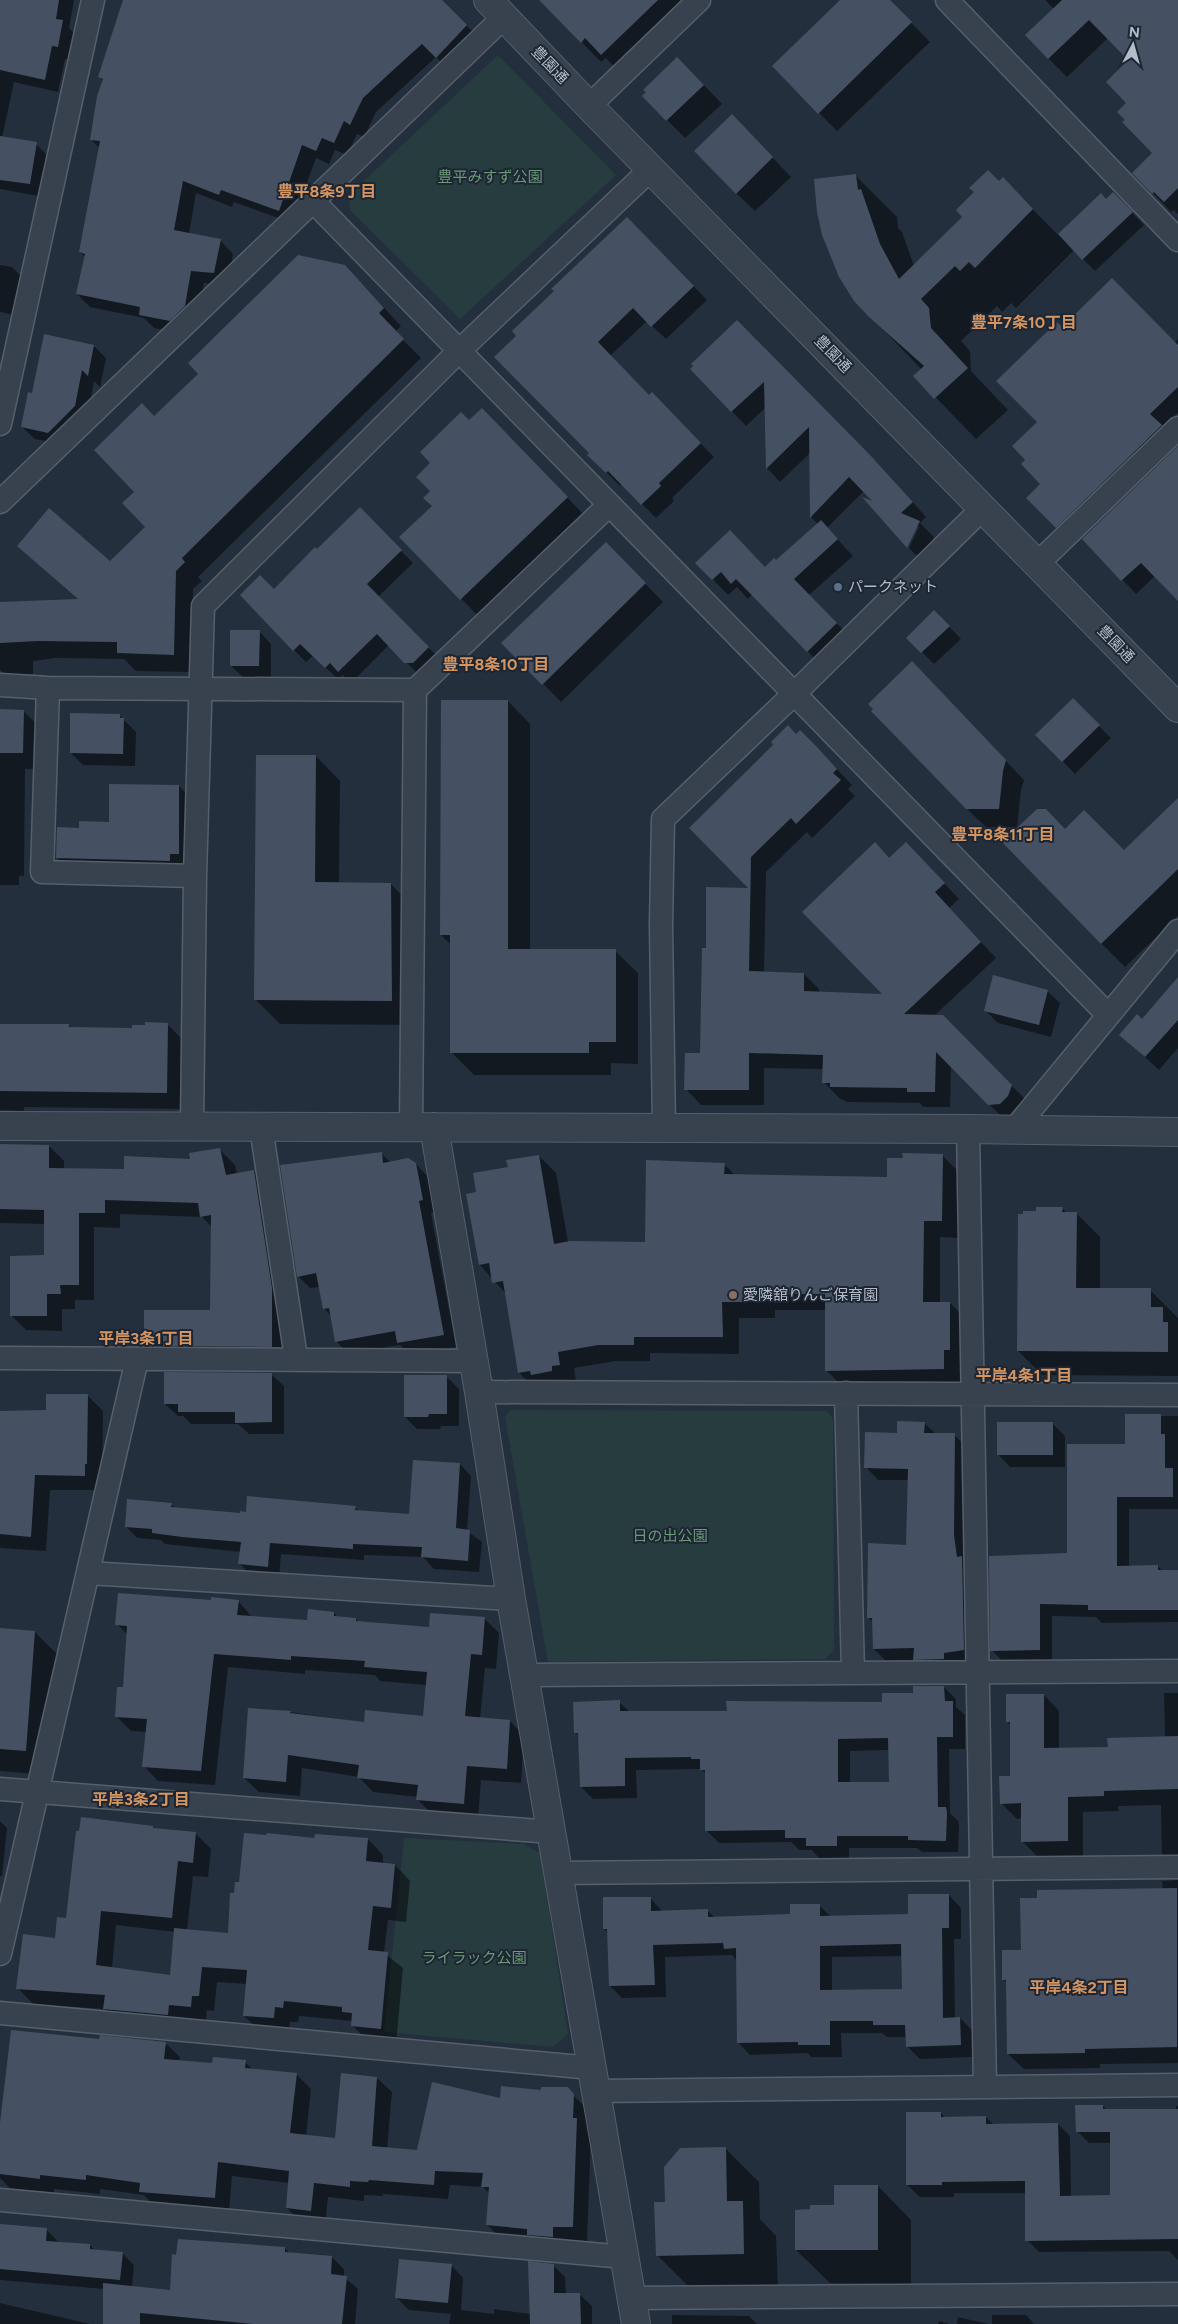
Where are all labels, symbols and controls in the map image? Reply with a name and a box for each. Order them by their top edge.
north arrow [1108,20,1158,70]
text: N [1128,24,1141,42]
street label: 豊園通 [528,43,572,87]
park label: 豊平みすず公園 [437,168,543,186]
district label: 豊平8条9丁目 [277,182,377,201]
district label: 豊平7条10丁目 [971,313,1077,332]
street label: 豊園通 [811,332,855,376]
place label: パークネット [848,578,938,596]
marker: パークネット [832,581,844,593]
street label: 豊園通 [1094,622,1138,666]
district label: 豊平8条10丁目 [443,655,549,674]
district label: 豊平8条11丁目 [951,825,1055,844]
place label: 愛隣舘りんご保育園 [743,1286,878,1304]
marker: 愛隣舘りんご保育園 [727,1289,739,1301]
district label: 平岸3条1丁目 [98,1329,194,1348]
district label: 平岸4条1丁目 [976,1366,1072,1385]
park label: 日の出公園 [632,1527,708,1545]
district label: 平岸3条2丁目 [92,1790,190,1809]
park label: ライラック公園 [421,1949,527,1967]
district label: 平岸4条2丁目 [1029,1978,1129,1997]

